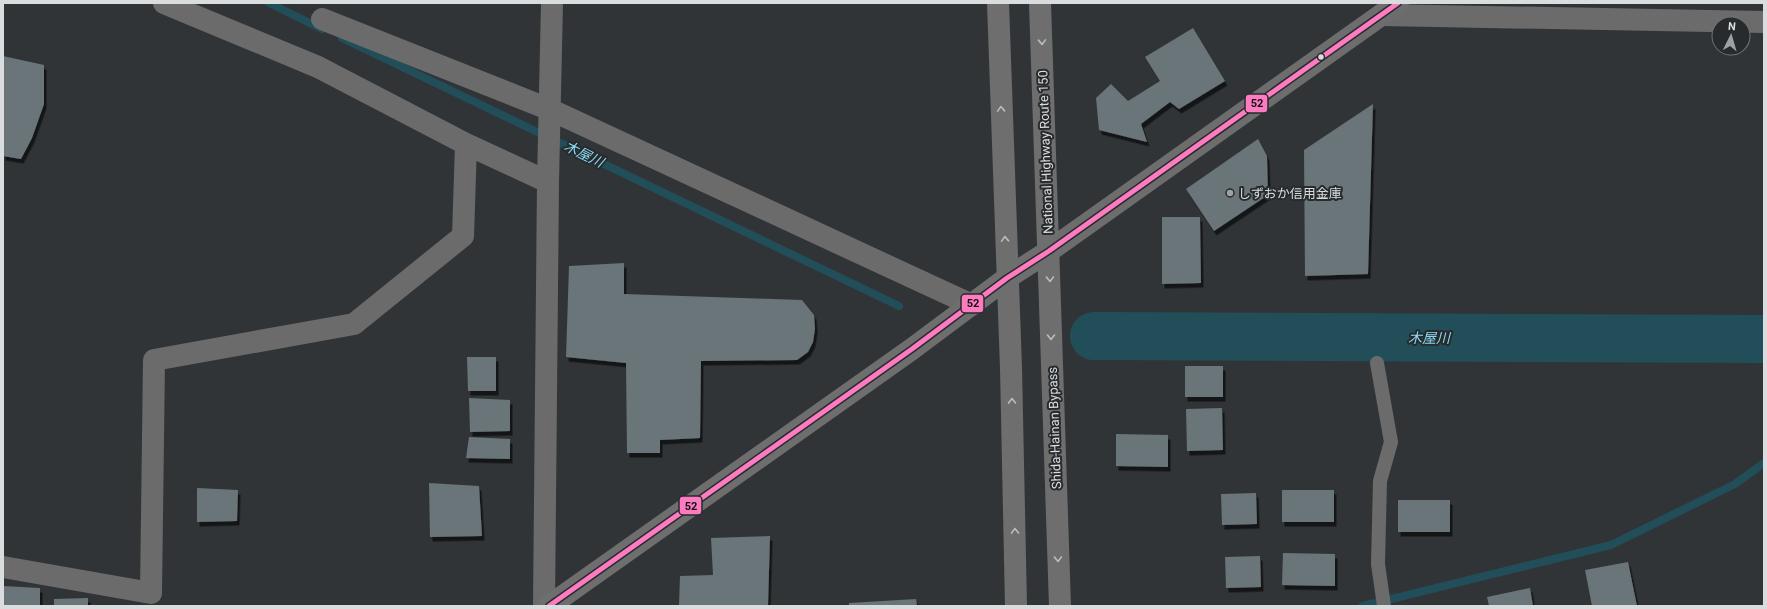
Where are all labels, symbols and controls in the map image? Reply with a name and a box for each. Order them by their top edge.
north arrow [1711,16,1751,56]
text: N [1727,20,1736,33]
one-way arrow [1037,39,1046,45]
unlabelled marker [1316,52,1326,62]
street label: National Highway Route 150 [1035,70,1056,234]
line badge: 52 [1245,94,1268,113]
text: 52 [1251,97,1263,110]
one-way arrow [997,106,1005,112]
water label: 木屋川 [562,138,608,171]
place label: しずおか信用金庫 [1238,186,1342,201]
marker: しずおか信用金庫 [1225,188,1235,198]
one-way arrow [1001,236,1009,242]
one-way arrow [1046,276,1054,282]
line badge: 52 [961,294,984,313]
text: 52 [967,297,979,310]
water label: 木屋川 [1408,330,1452,346]
one-way arrow [1047,334,1056,340]
street label: Shida-Hainan Bypass [1045,366,1064,489]
one-way arrow [1007,398,1016,404]
line badge: 52 [679,496,702,515]
text: 52 [685,500,697,513]
one-way arrow [1010,528,1019,534]
one-way arrow [1054,556,1062,562]

